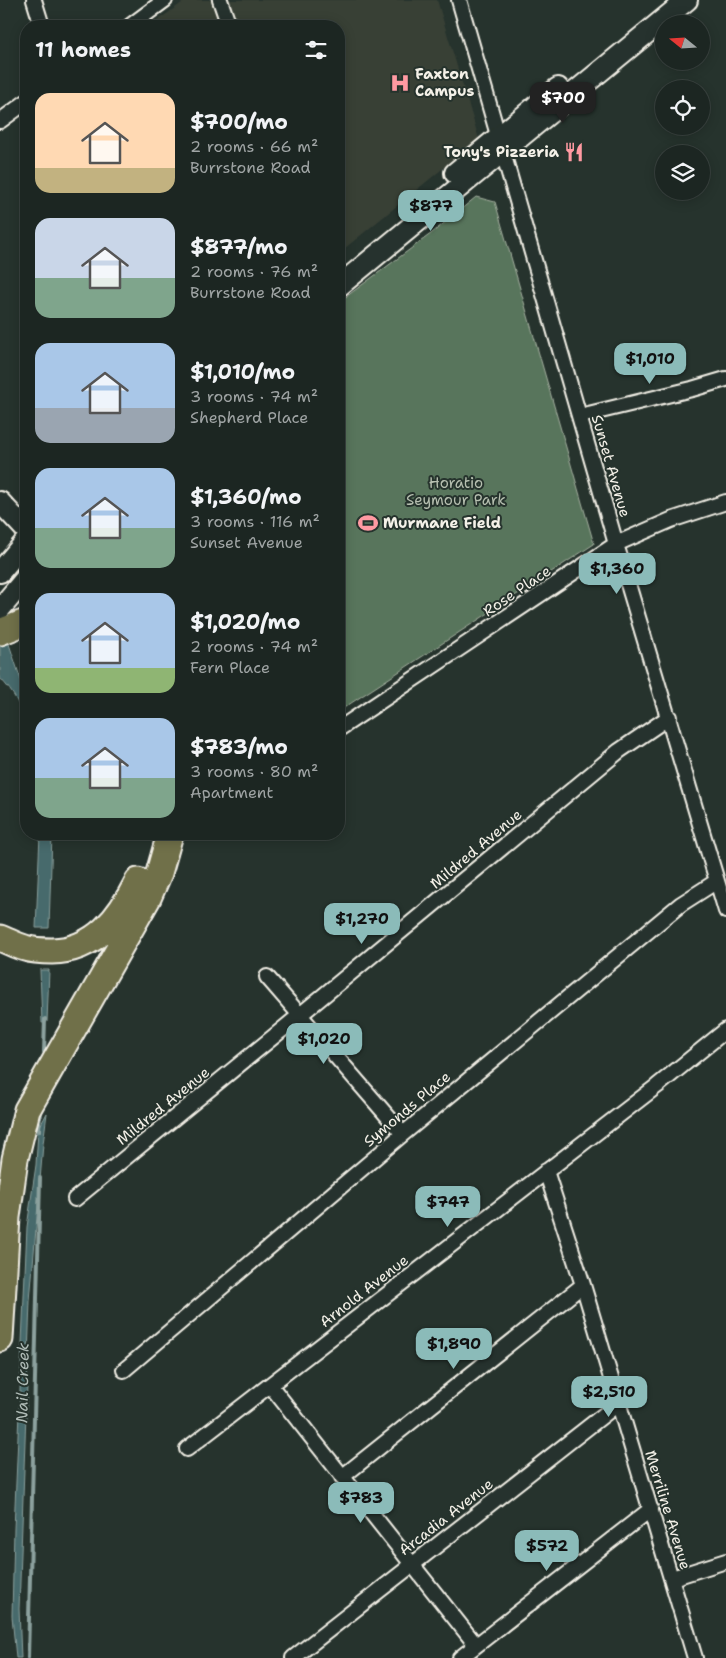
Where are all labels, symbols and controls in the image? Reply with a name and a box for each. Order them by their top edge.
north arrow [655,15,710,70]
map controls [655,15,710,200]
text: 11 homes [35,36,131,64]
icon: filters [302,36,330,64]
place label: Faxton Campus [415,64,475,101]
hospital icon: Faxton Campus [389,72,411,94]
button: locate [655,80,710,135]
pin: $700 [533,82,593,124]
text: $700 [541,87,585,108]
text: $700/mo [190,108,288,136]
icon: home [75,113,135,173]
text: 2 rooms · 66 m² [190,136,318,157]
restaurant icon: Tony's Pizzeria [563,141,585,163]
place label: Tony's Pizzeria [443,142,560,162]
button: layers [655,145,710,200]
text: Burrstone Road [190,157,311,178]
pin: $877 [401,190,461,232]
text: $877 [409,195,453,216]
text: $877/mo [190,233,288,261]
icon: home [75,238,135,298]
text: 2 rooms · 76 m² [190,261,318,282]
text: Burrstone Road [190,282,311,303]
pin: $1,010 [609,342,691,385]
text: $1,010 [625,348,675,369]
text: $1,010/mo [190,358,295,386]
icon: home [75,363,135,423]
text: 3 rooms · 74 m² [190,386,318,407]
text: Shepherd Place [190,407,308,428]
street label: Sunset Avenue [587,412,635,520]
park label: Horatio Seymour Park [406,473,506,510]
text: $1,360/mo [190,483,302,511]
icon: home [75,488,135,548]
text: 3 rooms · 116 m² [190,511,320,532]
sports icon: Murmane Field [357,512,379,534]
place label: Murmane Field [383,513,501,533]
text: Sunset Avenue [190,532,303,553]
pin: $1,360 [576,552,658,595]
text: $1,360 [590,558,644,579]
street label: Rose Place [479,561,555,621]
text: $1,020/mo [190,608,300,636]
icon: home [75,613,135,673]
text: 2 rooms · 74 m² [190,636,318,657]
text: Fern Place [190,657,270,678]
text: $783/mo [190,733,288,761]
icon: home [75,738,135,798]
text: 3 rooms · 80 m² [190,761,318,782]
text: Apartment [190,782,273,803]
street label: Mildred Avenue [426,805,526,893]
pin: $1,270 [321,902,403,945]
text: $1,270 [335,908,389,929]
pin: $1,020 [283,1022,365,1065]
text: $1,020 [297,1028,351,1049]
street label: Mildred Avenue [112,1062,214,1150]
street label: Symonds Place [359,1067,455,1151]
pin: $747 [418,1186,478,1228]
text: $747 [426,1191,470,1212]
street label: Arnold Avenue [316,1250,412,1332]
pin: $1,890 [413,1328,495,1370]
text: $1,890 [427,1333,481,1354]
water label: Nail Creek [11,1343,34,1423]
pin: $2,510 [568,1376,650,1418]
text: $2,510 [582,1381,636,1402]
street label: Merriline Avenue [640,1448,696,1572]
street label: Arcadia Avenue [395,1474,497,1560]
pin: $783 [331,1482,391,1524]
text: $783 [339,1487,383,1508]
pin: $572 [517,1530,577,1572]
text: $572 [526,1535,568,1556]

